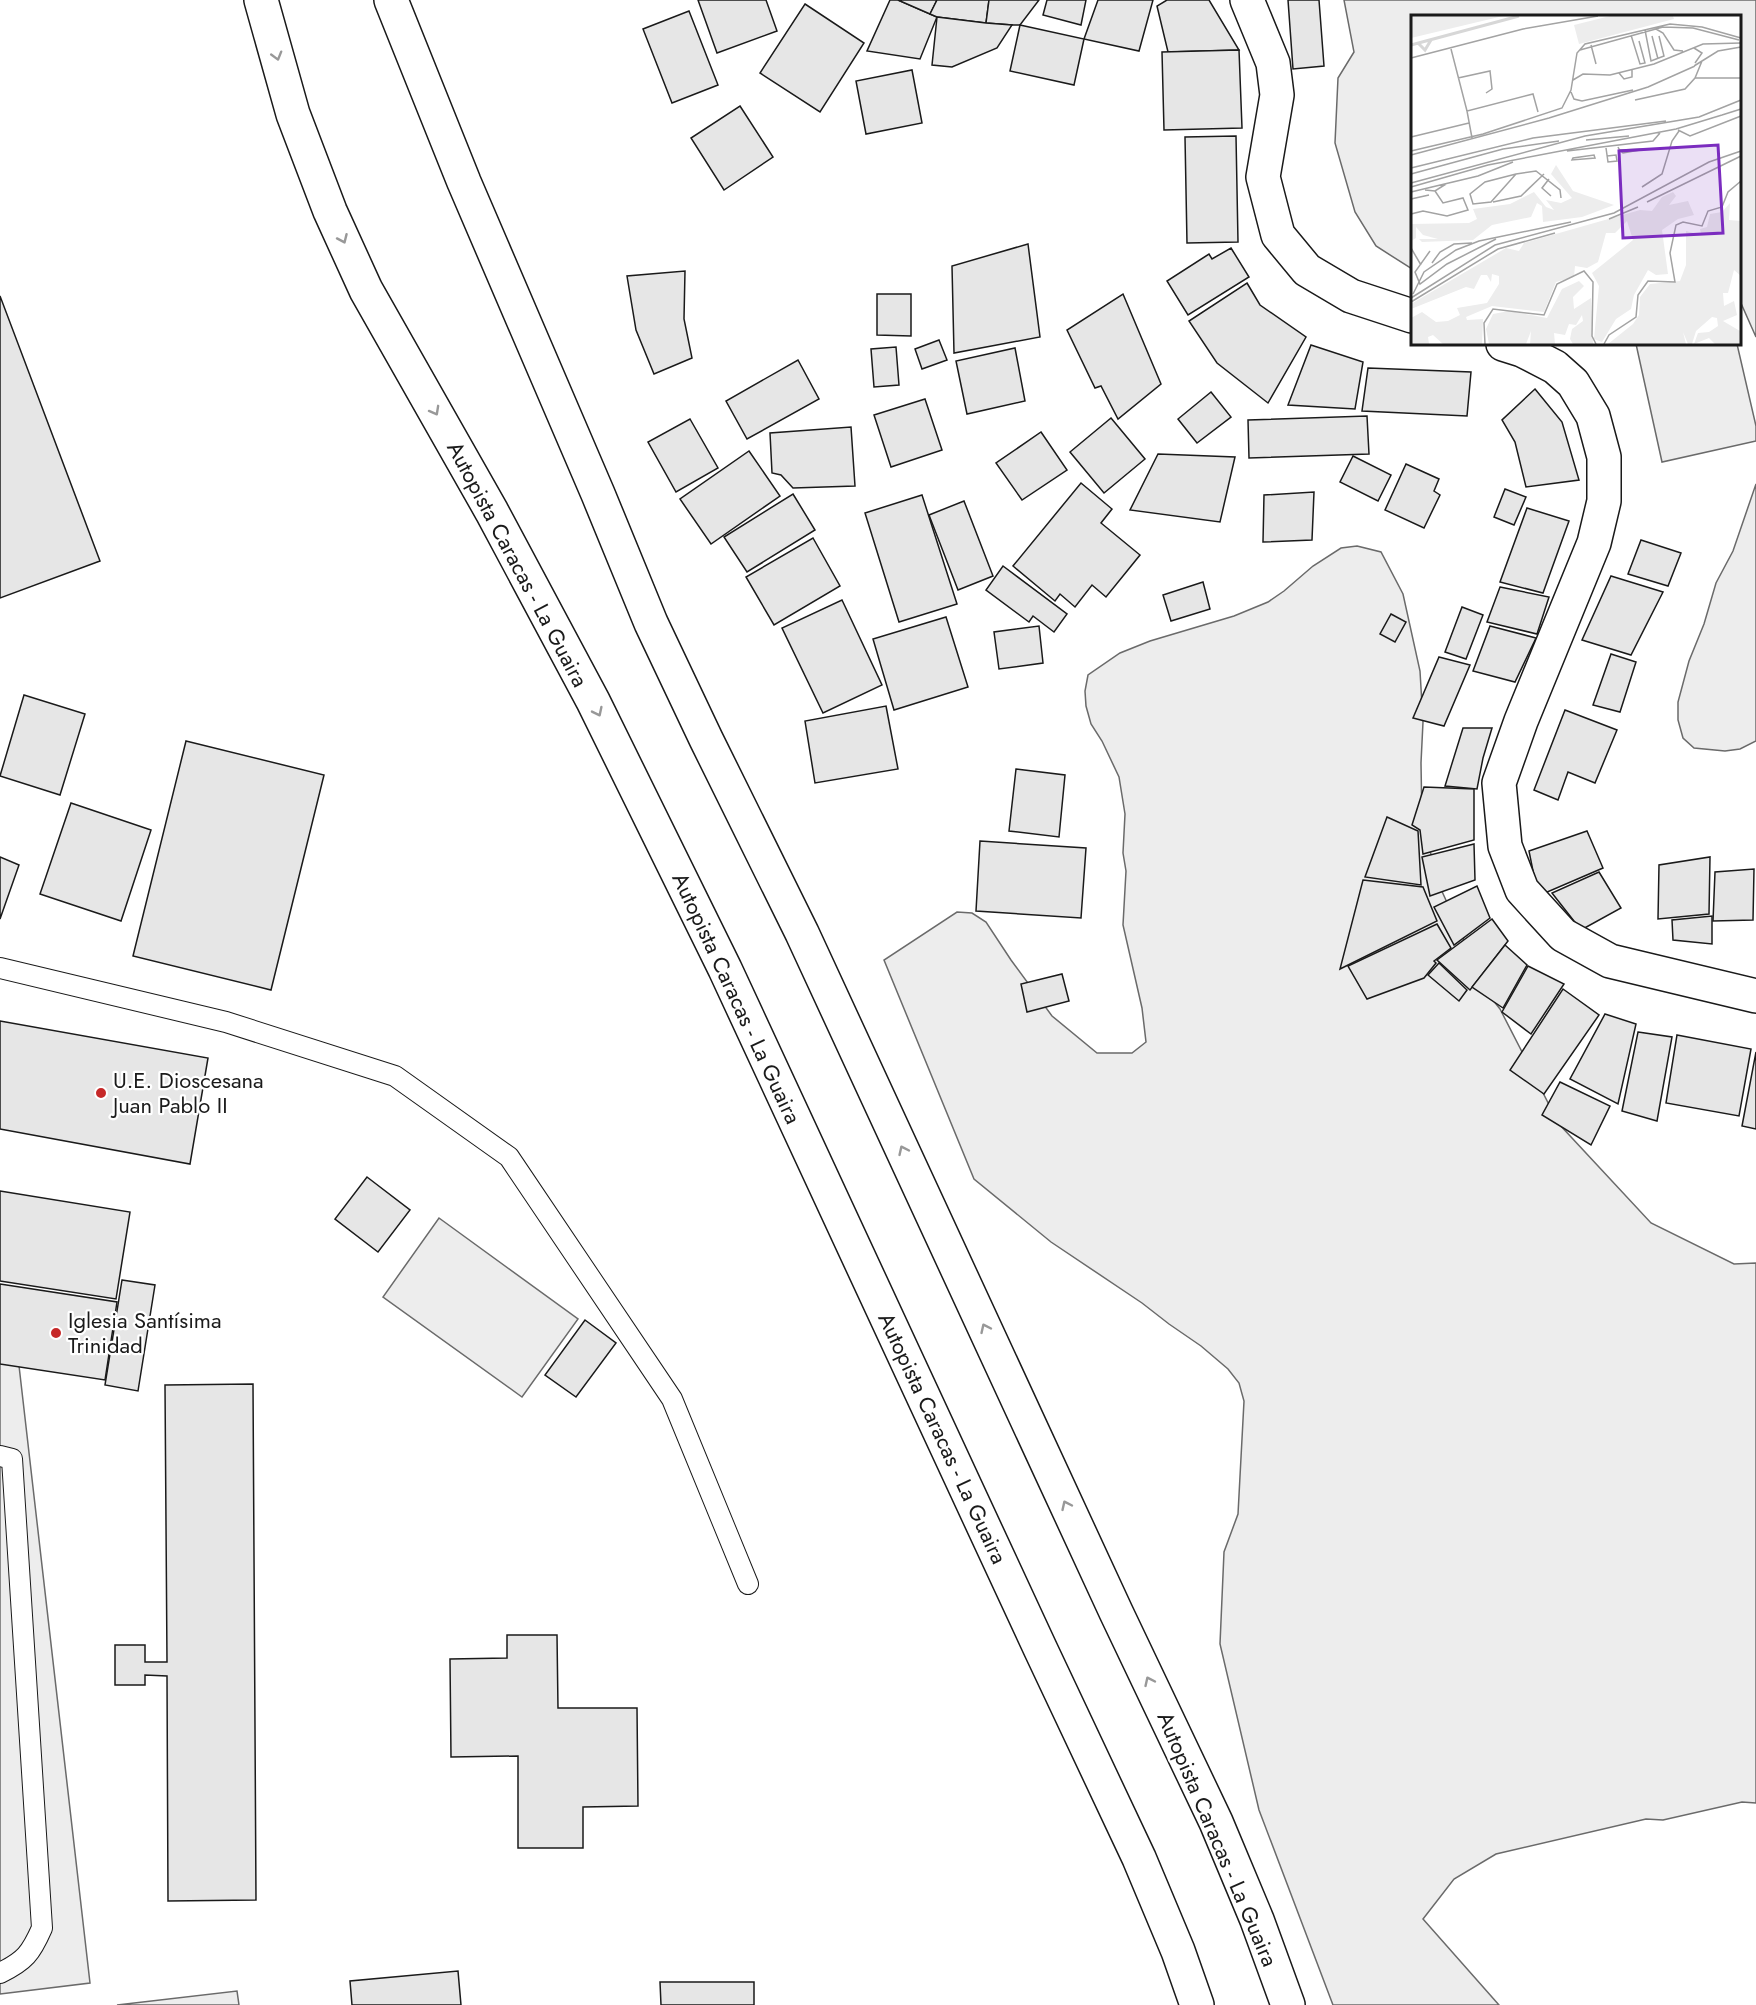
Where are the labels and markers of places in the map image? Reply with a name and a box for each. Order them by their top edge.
place label: U.E. Dioscesana Juan Pablo II [110,1064,264,1121]
marker: U.E. Dioscesana Juan Pablo II [94,1086,108,1100]
place label: Iglesia Santísima Trinidad [68,1304,222,1361]
marker: Iglesia Santísima Trinidad [49,1326,63,1340]

